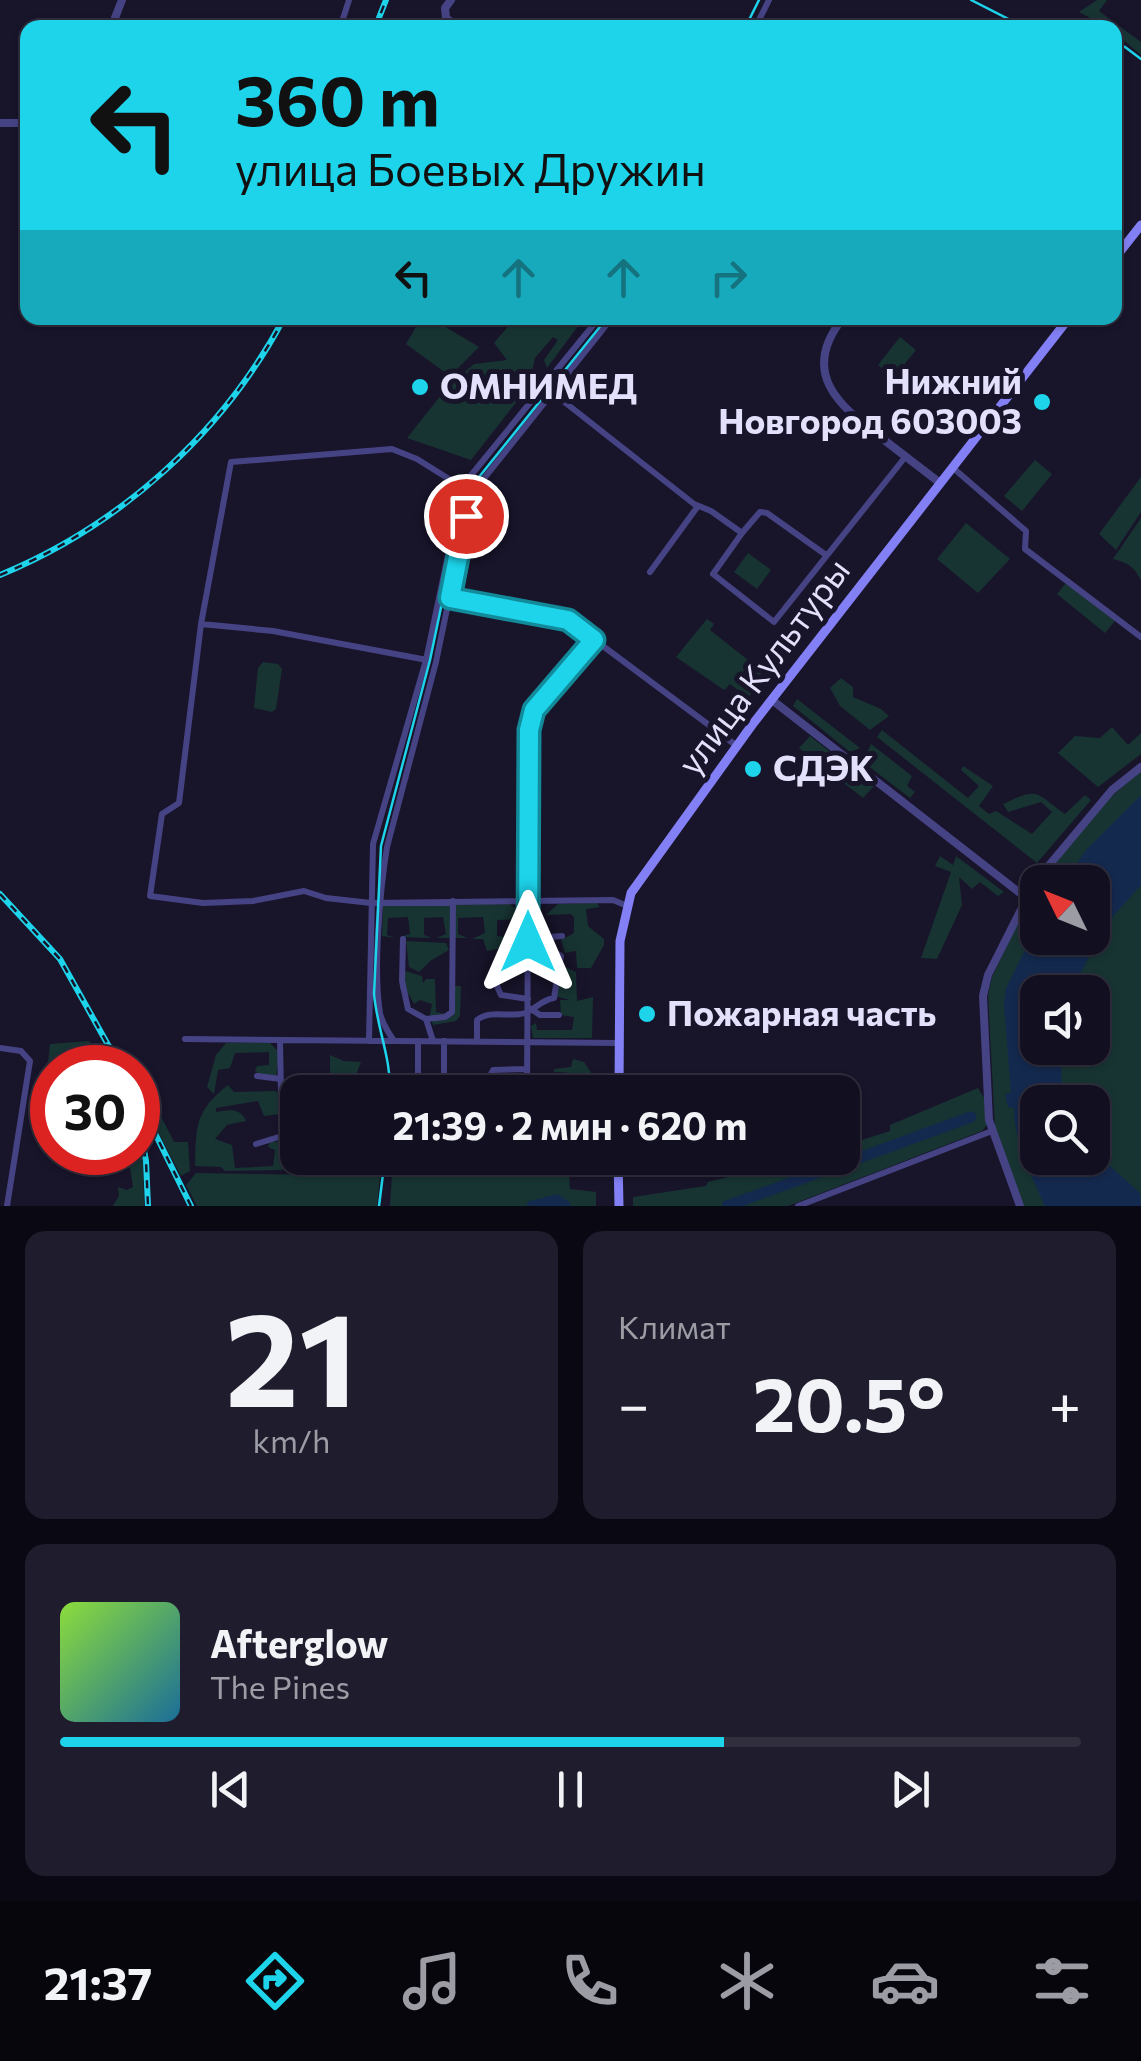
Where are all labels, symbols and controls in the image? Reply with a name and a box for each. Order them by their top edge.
text: 360 m [235,55,440,140]
icon: left [70,60,200,190]
text: улица Боевых Дружин [235,140,706,195]
icon: left [386,250,441,305]
icon: ahead [491,250,546,305]
icon: ahead [596,250,651,305]
icon: right [701,250,756,305]
place label: Нижний Новгород 603003 [718,358,1022,441]
place label: ОМНИМЕД [440,363,637,406]
marker: ОМНИМЕД [409,376,431,398]
marker: Нижний Новгород 603003 [1031,391,1053,413]
pin [424,474,509,559]
icon: arrive [439,489,494,544]
street label: улица Культуры [667,549,857,782]
place label: СДЭК [773,745,874,788]
marker: СДЭК [742,758,764,780]
north arrow [1020,865,1110,955]
map controls [1020,865,1110,1175]
position arrow [476,890,580,994]
button: sound [1020,975,1110,1065]
place label: Пожарная часть [667,990,936,1033]
marker: Пожарная часть [636,1003,658,1025]
speed limit sign: 30 [30,1045,160,1175]
button: search [1020,1085,1110,1175]
text: 21:39 · 2 мин · 620 m [392,1101,748,1148]
text: 21 [225,1275,358,1434]
text: Климат [618,1306,731,1346]
text: 20.5° [753,1356,945,1447]
text: − [618,1369,649,1436]
text: + [1049,1369,1081,1436]
text: km/h [253,1420,330,1460]
text: Afterglow [210,1619,388,1666]
text: The Pines [210,1666,350,1706]
icon: previous [203,1762,258,1817]
icon: pause [543,1762,598,1817]
icon: next [883,1762,938,1817]
icon: directions [240,1946,310,2016]
icon: music [397,1946,467,2016]
icon: phone [555,1946,625,2016]
icon: climate [712,1946,782,2016]
icon: car [870,1946,940,2016]
icon: filters [1027,1946,1097,2016]
text: 21:37 [44,1954,152,2009]

